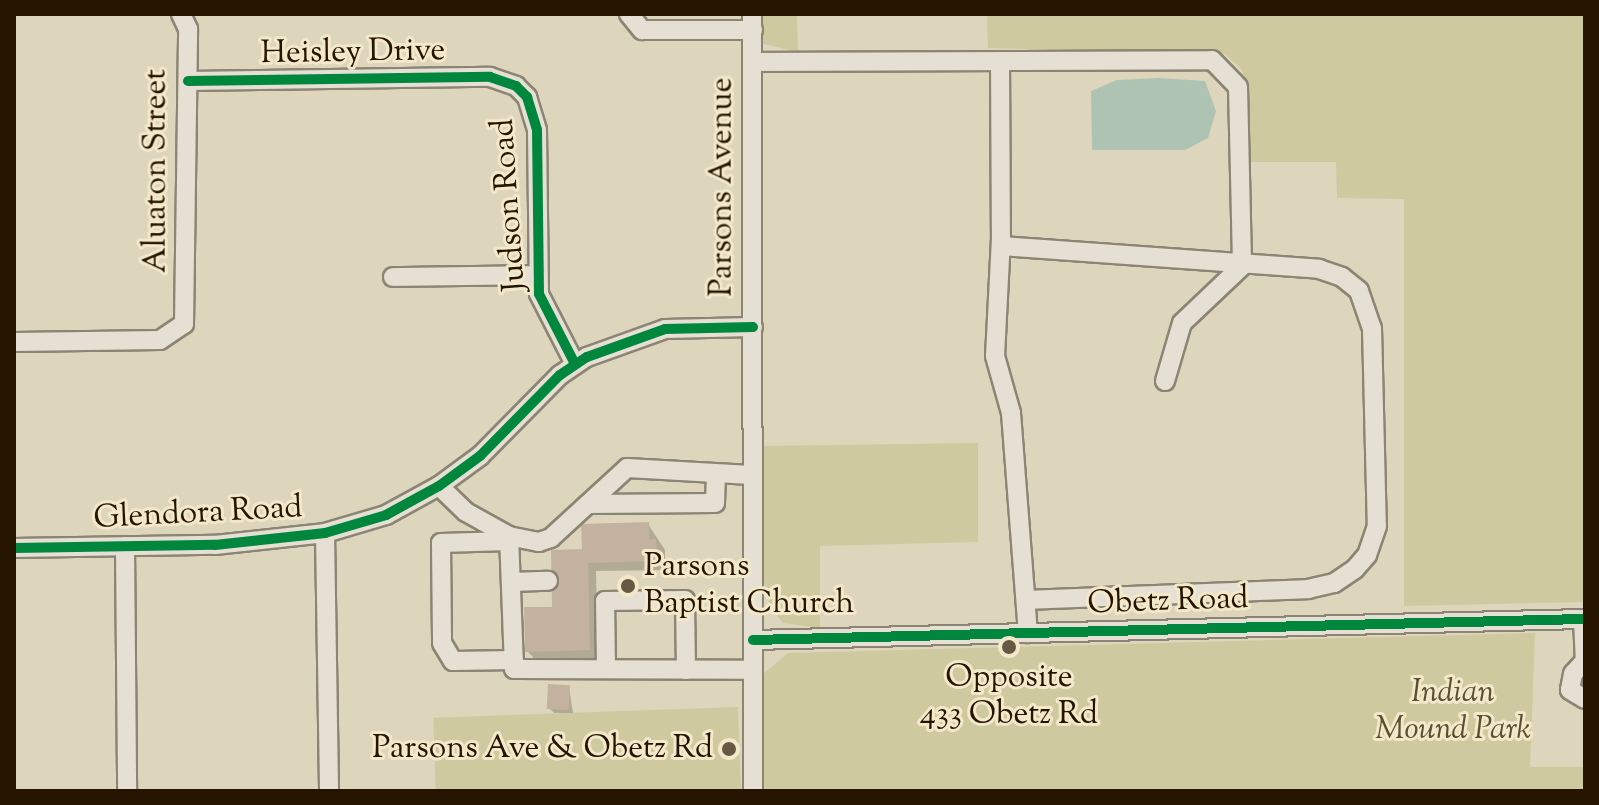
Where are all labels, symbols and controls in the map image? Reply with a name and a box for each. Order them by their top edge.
street label: Heisley Drive [260,32,446,74]
street label: Aluaton Street [138,69,176,273]
street label: Parsons Avenue [704,77,742,297]
street label: Judson Road [485,117,535,293]
street label: Glendora Road [93,489,303,539]
place label: Parsons Baptist Church [644,549,854,624]
marker: Parsons Baptist Church [619,577,637,595]
street label: Obetz Road [1087,580,1249,624]
marker: Opposite 433 Obetz Rd [1000,638,1018,656]
place label: Opposite 433 Obetz Rd [920,660,1098,735]
park label: Indian Mound Park [1375,675,1531,750]
place label: Parsons Ave & Obetz Rd [372,730,713,768]
marker: Parsons Ave & Obetz Rd [720,740,738,758]

